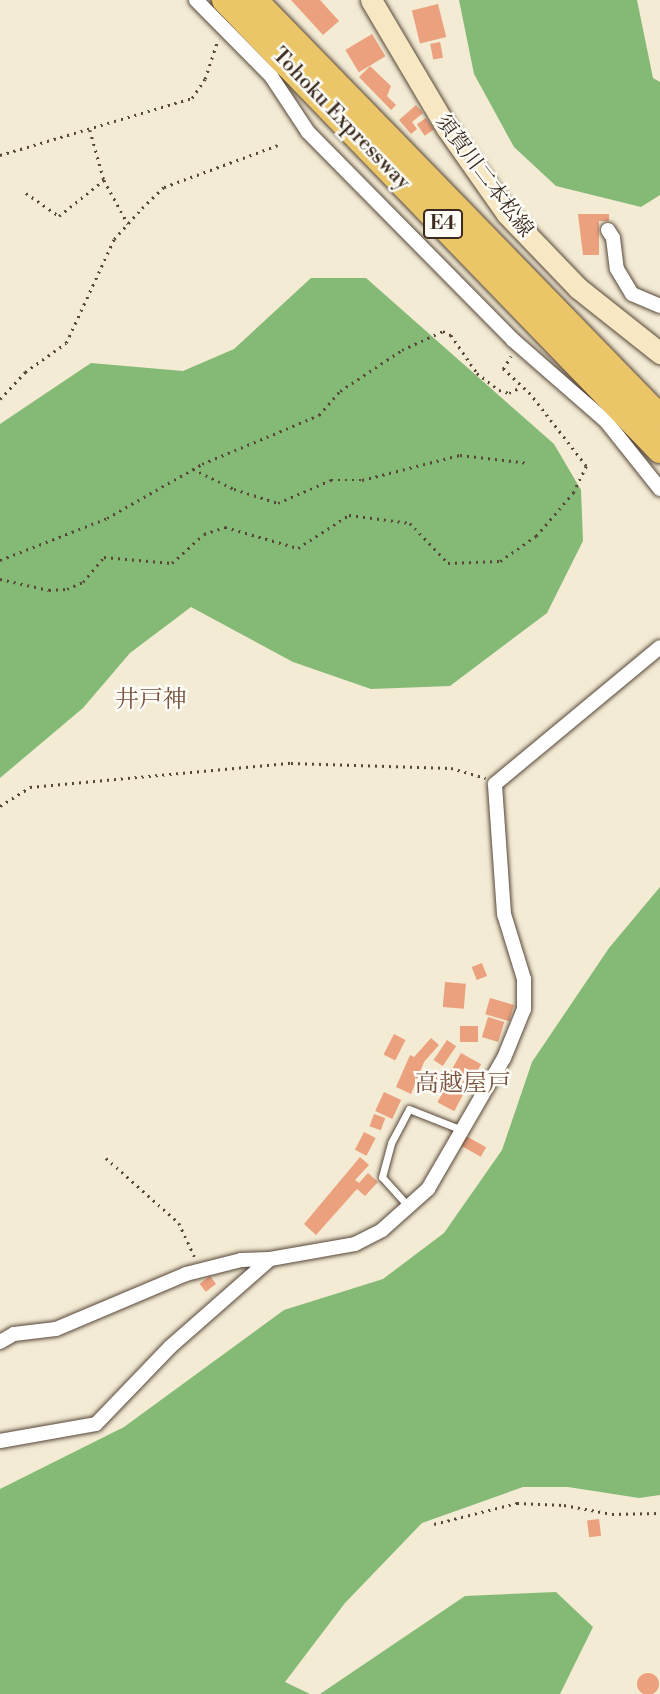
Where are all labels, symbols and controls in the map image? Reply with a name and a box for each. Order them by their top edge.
street label: Tohoku Expressway [267,43,415,195]
street label: 須賀川二本松線 [430,110,538,242]
road number: E4 [422,208,464,240]
district label: 井戸神 [115,687,187,715]
district label: 高越屋戸 [415,1071,511,1099]

